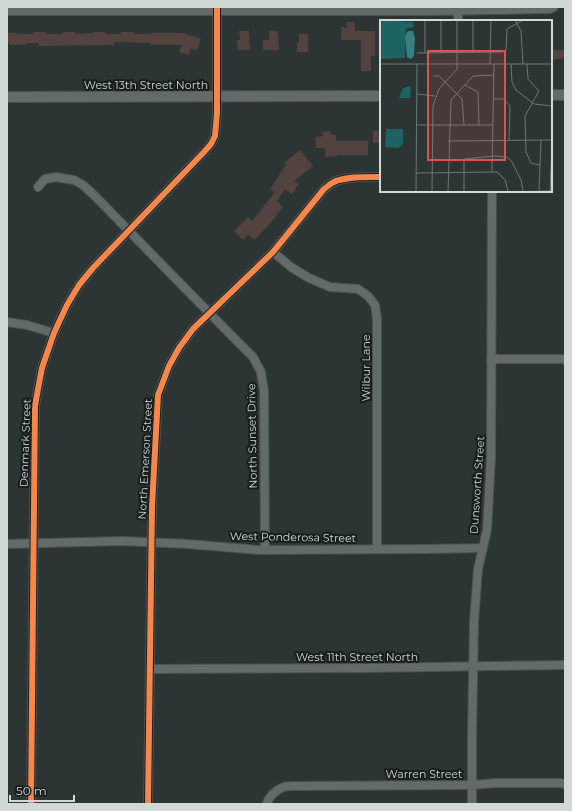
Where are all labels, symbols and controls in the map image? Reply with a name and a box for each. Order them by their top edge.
inset map [380,20,552,192]
street label: West 13th Street North [84,78,208,92]
street label: Wilbur Lane [359,334,373,402]
street label: North Sunset Drive [244,383,260,489]
street label: Denmark Street [16,398,34,487]
street label: North Emerson Street [135,398,155,520]
street label: Dunsworth Street [467,435,487,534]
street label: West Ponderosa Street [230,529,357,545]
street label: West 11th Street North [296,650,418,664]
street label: Warren Street [386,767,463,781]
scale bar [10,777,74,803]
text: 50 m [16,783,47,798]

